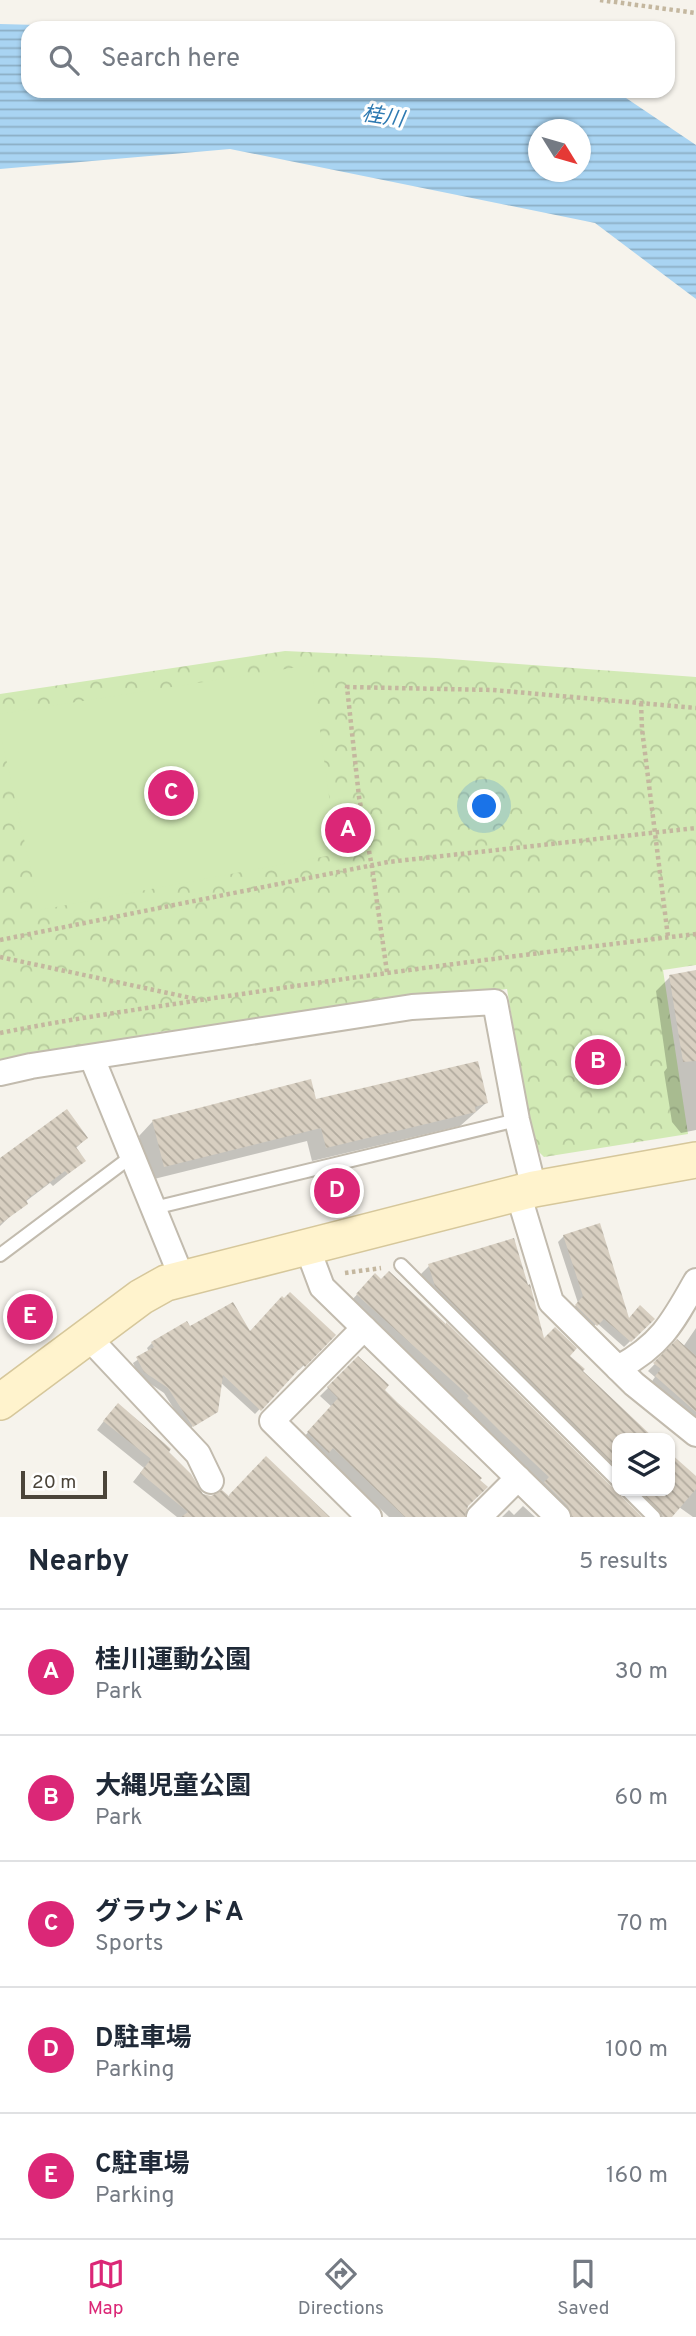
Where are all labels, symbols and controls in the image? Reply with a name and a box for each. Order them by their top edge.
search box [21,21,675,98]
icon: search [45,41,83,79]
text: Search here [101,43,240,76]
water label: 桂川 [360,101,408,134]
north arrow [528,119,591,182]
pin: C [148,767,194,819]
your location [467,789,501,823]
pin: A [325,804,371,856]
pin: B [575,1036,621,1088]
pin: D [314,1165,360,1217]
pin: E [7,1291,53,1343]
map controls [612,1433,675,1496]
button: layers [612,1433,675,1496]
scale bar [21,1468,107,1500]
text: 20 m [32,1471,76,1495]
text: Nearby [28,1544,129,1581]
text: 5 results [579,1548,668,1577]
text: 桂川運動公園 [95,1645,251,1678]
text: A [43,1658,59,1687]
text: 30 m [615,1658,668,1687]
text: Park [95,1678,142,1707]
text: 大縄児童公園 [95,1771,251,1804]
text: B [43,1784,59,1813]
text: 60 m [615,1784,668,1813]
text: Park [95,1804,142,1833]
text: グラウンドA [95,1897,244,1930]
text: C [44,1910,58,1939]
text: 70 m [617,1910,668,1939]
text: Sports [95,1930,163,1959]
text: D駐車場 [95,2023,191,2056]
text: D [43,2036,59,2065]
text: 100 m [605,2036,668,2065]
text: Parking [95,2056,175,2085]
text: C駐車場 [95,2149,190,2182]
text: E [44,2162,58,2191]
text: 160 m [606,2162,668,2191]
text: Parking [95,2182,175,2211]
tab: Map [87,2255,125,2321]
tab: Directions [298,2255,384,2321]
tab: Saved [557,2255,609,2321]

